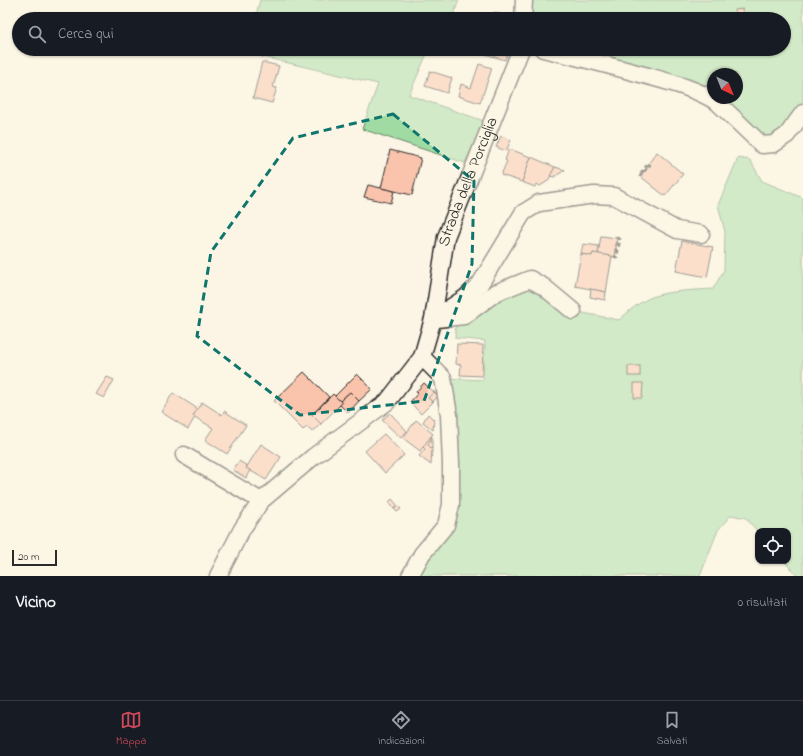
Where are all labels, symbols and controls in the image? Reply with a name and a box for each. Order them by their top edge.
search box [12,12,791,56]
icon: search [26,23,48,45]
text: Cerca qui [58,23,114,45]
north arrow [707,68,743,104]
street label: Strada della Porciglia [433,113,505,248]
map controls [755,528,791,564]
button: locate [755,528,791,564]
scale bar [12,548,57,567]
text: 20 m [18,549,40,565]
text: Vicino [16,590,56,615]
text: 0 risultati [737,593,787,612]
tab: Mappa [116,709,146,749]
tab: Indicazioni [378,709,425,749]
tab: Salvati [656,709,687,749]

